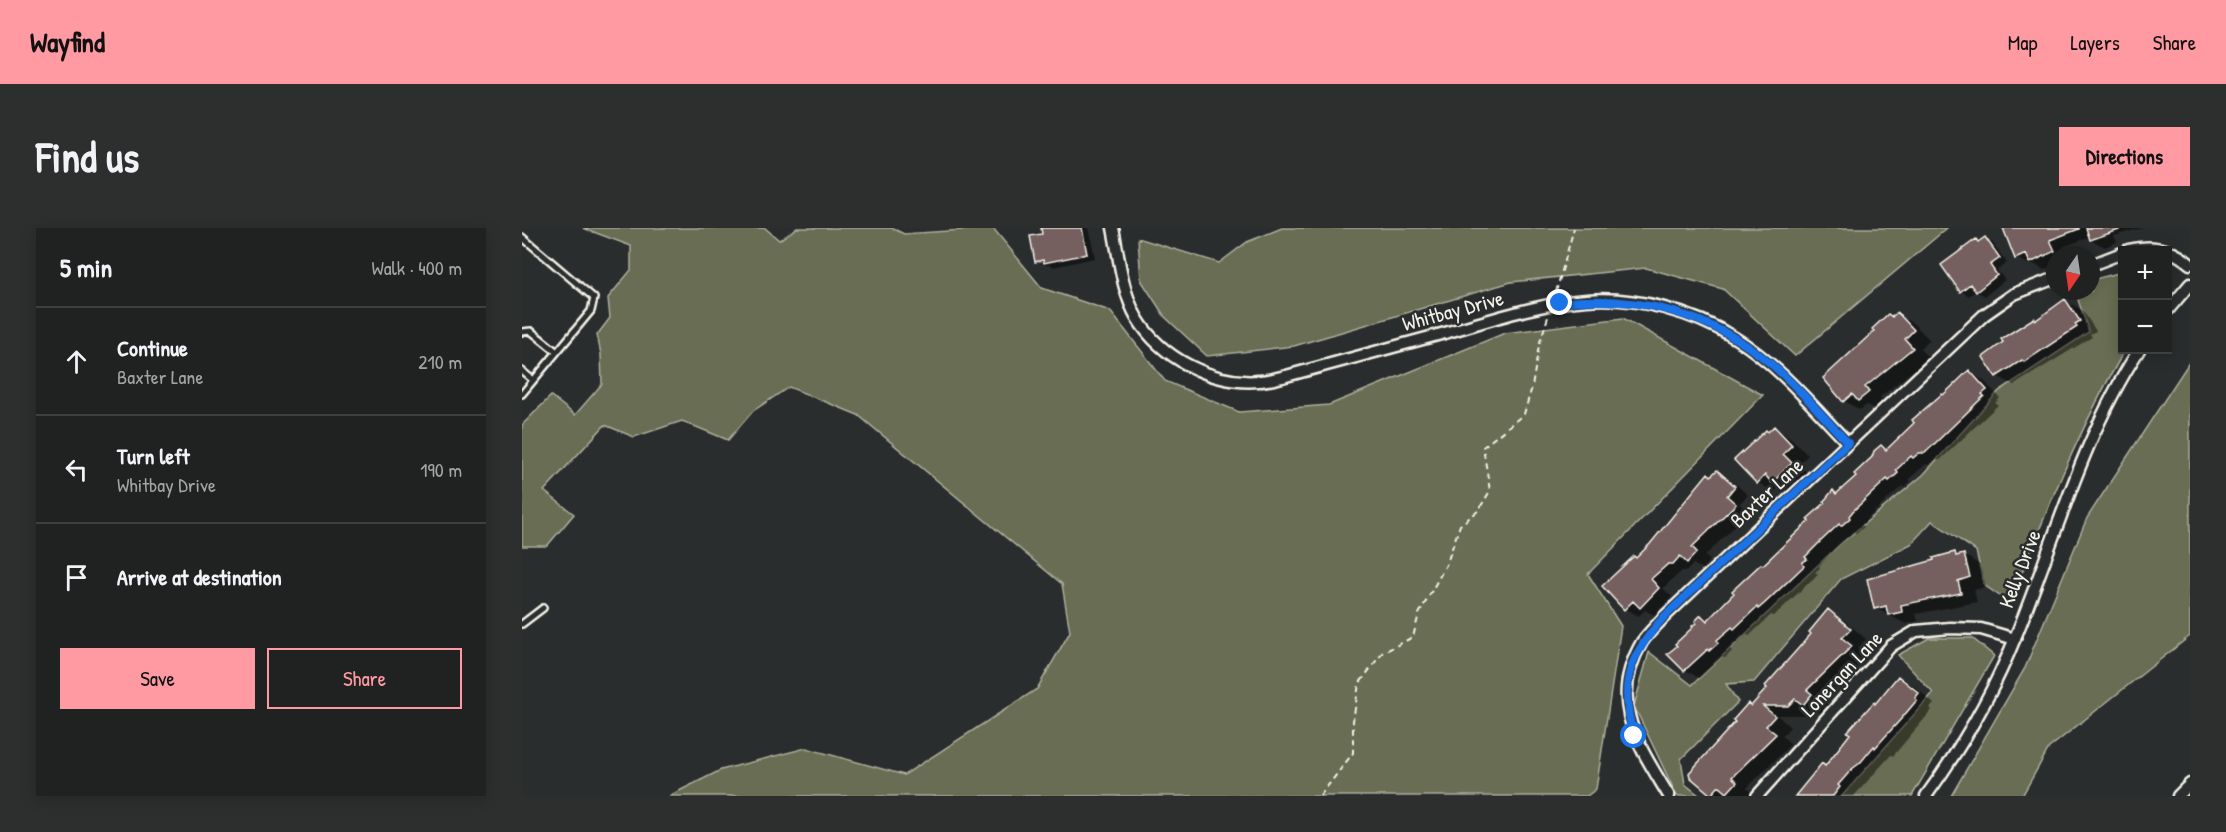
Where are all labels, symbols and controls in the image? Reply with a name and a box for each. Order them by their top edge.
text: Wayfind [30,23,105,61]
text: Map [2008,28,2037,57]
text: Layers [2070,28,2120,57]
text: Share [2153,28,2196,57]
button: Directions [2059,127,2190,186]
text: Find us [36,128,139,185]
north arrow [2046,246,2100,300]
map controls [2118,246,2172,354]
button: + [2118,246,2172,300]
text: 5 min [60,250,112,285]
text: Walk · 400 m [371,254,462,281]
street label: Whitbay Drive [1399,283,1507,338]
route end [1546,289,1572,315]
button: − [2118,300,2172,354]
text: Continue [117,333,188,363]
icon: ahead [60,345,93,378]
text: 210 m [418,348,462,375]
text: Baxter Lane [117,363,203,390]
text: Turn left [117,441,190,471]
street label: Baxter Lane [1724,451,1810,534]
icon: left [60,453,93,486]
text: 190 m [420,456,462,483]
text: Whitbay Drive [117,471,216,498]
street label: Kelly Drive [1991,526,2048,612]
icon: arrive [60,561,93,594]
text: Arrive at destination [117,562,282,592]
street label: Lonergan Lane [1794,624,1889,723]
button: Save [60,648,255,709]
button: Share [267,648,462,709]
route start [1620,722,1646,748]

